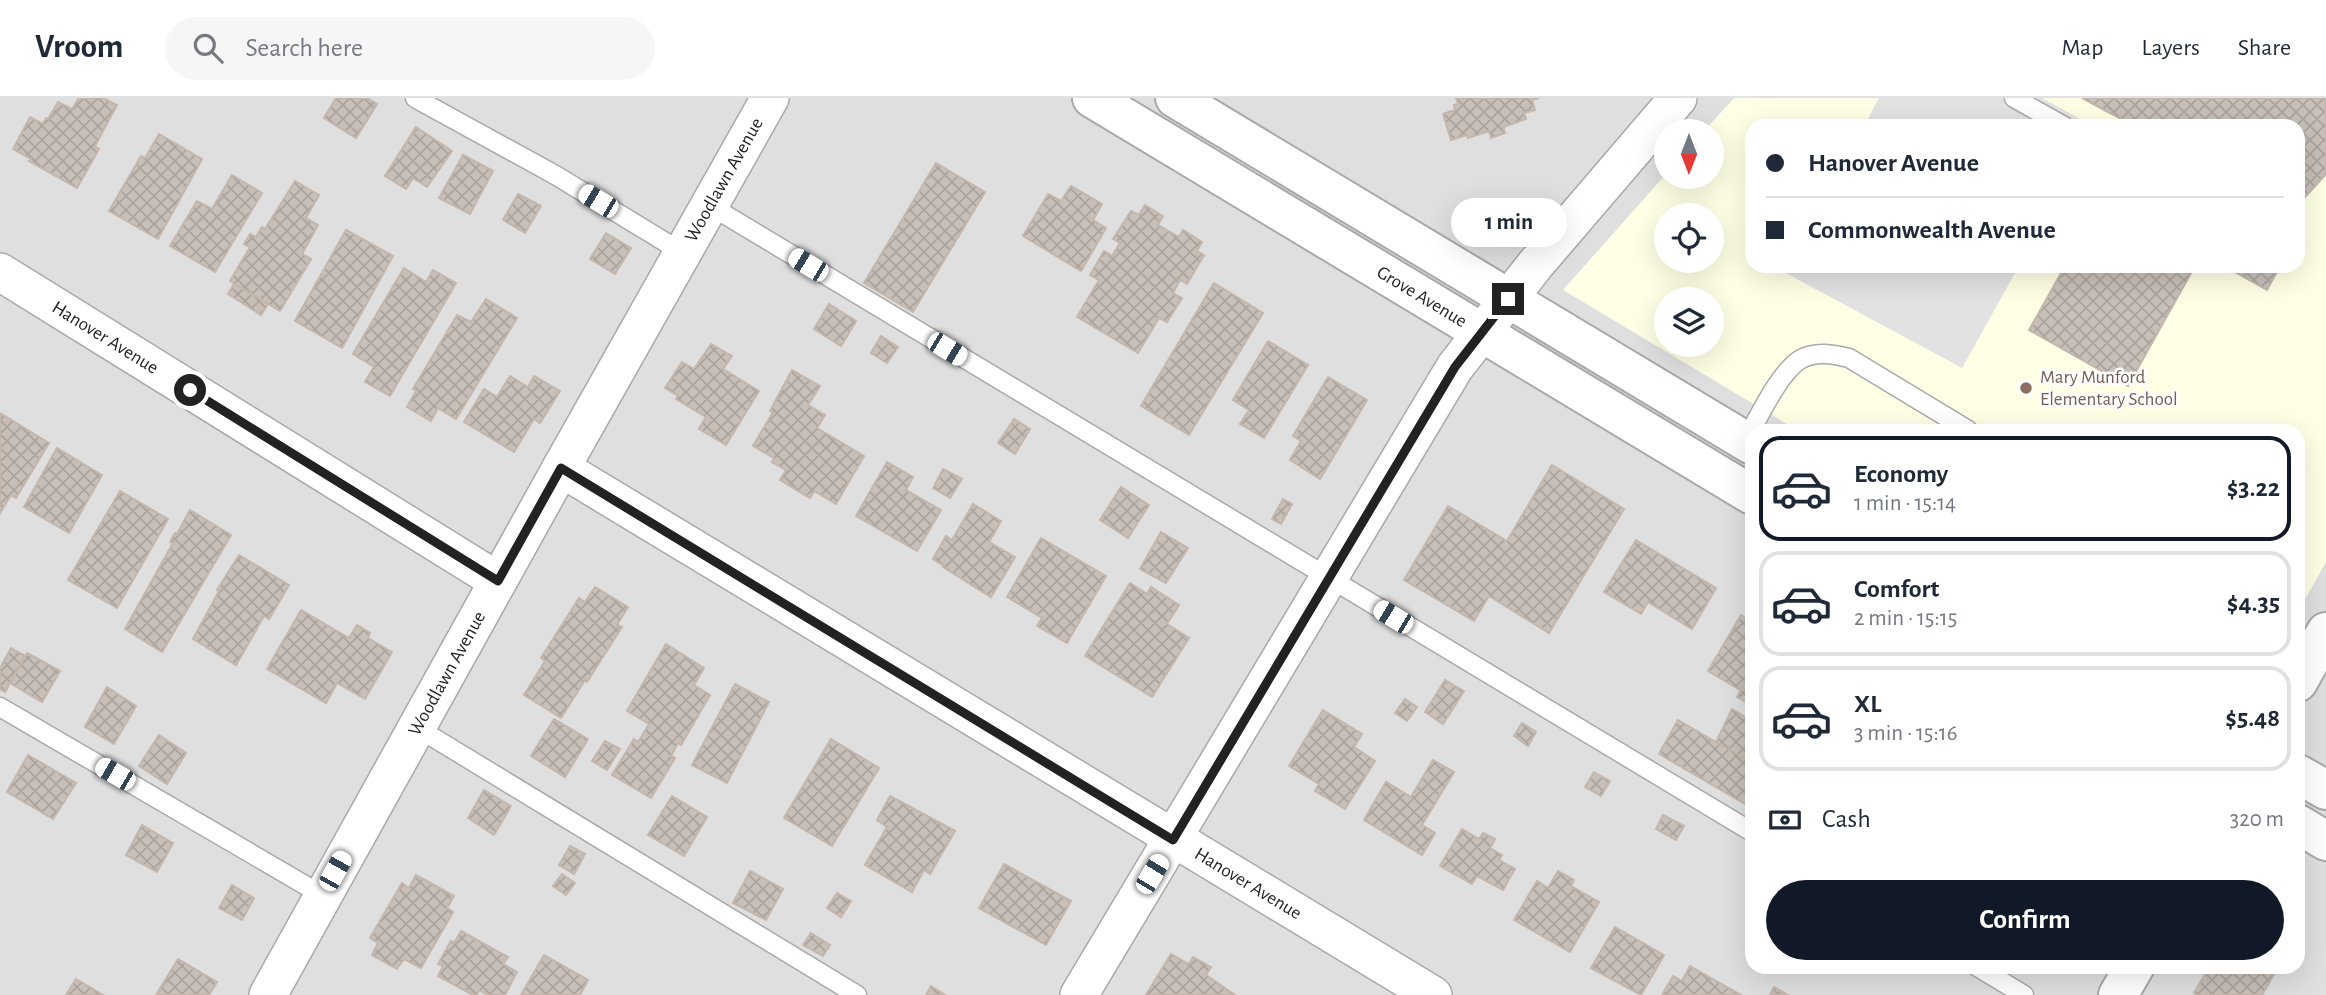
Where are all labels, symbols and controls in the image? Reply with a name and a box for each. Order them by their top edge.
search box [165,17,655,80]
icon: search [189,29,227,67]
text: Vroom [35,31,123,64]
text: Search here [245,35,363,61]
text: Map [2061,36,2103,60]
text: Layers [2141,36,2200,60]
text: Share [2238,36,2291,60]
street label: Woodlawn Avenue [681,115,766,245]
north arrow [1654,119,1724,189]
map controls [1654,119,1724,357]
text: Hanover Avenue [1808,150,1979,176]
car [575,181,622,221]
callout: 1 min [1450,198,1566,246]
button: locate [1654,203,1724,273]
text: 1 min [1485,211,1533,234]
text: Commonwealth Avenue [1808,217,2056,243]
car [785,245,832,285]
street label: Grove Avenue [1374,262,1470,331]
route end [1492,283,1524,315]
button: layers [1654,287,1724,357]
street label: Hanover Avenue [49,297,162,377]
car [924,329,971,369]
place label: Mary Munford Elementary School [2040,368,2178,409]
route start [174,374,206,406]
marker: Mary Munford Elementary School [2018,380,2034,396]
icon: car [1770,457,1833,520]
text: Economy [1854,461,1948,487]
text: $3.22 [2227,475,2280,501]
text: 1 min · 15:14 [1854,492,1956,515]
icon: car [1770,572,1833,635]
text: Comfort [1854,576,1939,602]
text: $4.35 [2227,590,2280,616]
car [1370,597,1417,637]
text: 2 min · 15:15 [1854,607,1957,630]
street label: Woodlawn Avenue [405,608,489,739]
icon: car [1770,687,1833,750]
text: XL [1854,691,1881,717]
text: $5.48 [2225,705,2280,731]
text: 3 min · 15:16 [1854,722,1957,745]
car [92,754,139,794]
icon: cash [1766,801,1804,839]
text: Cash [1822,806,1871,832]
text: 320 m [2230,808,2284,831]
street label: Hanover Avenue [1191,844,1305,923]
car [316,848,355,894]
car [1133,851,1172,897]
button: Confirm [1766,880,2284,960]

